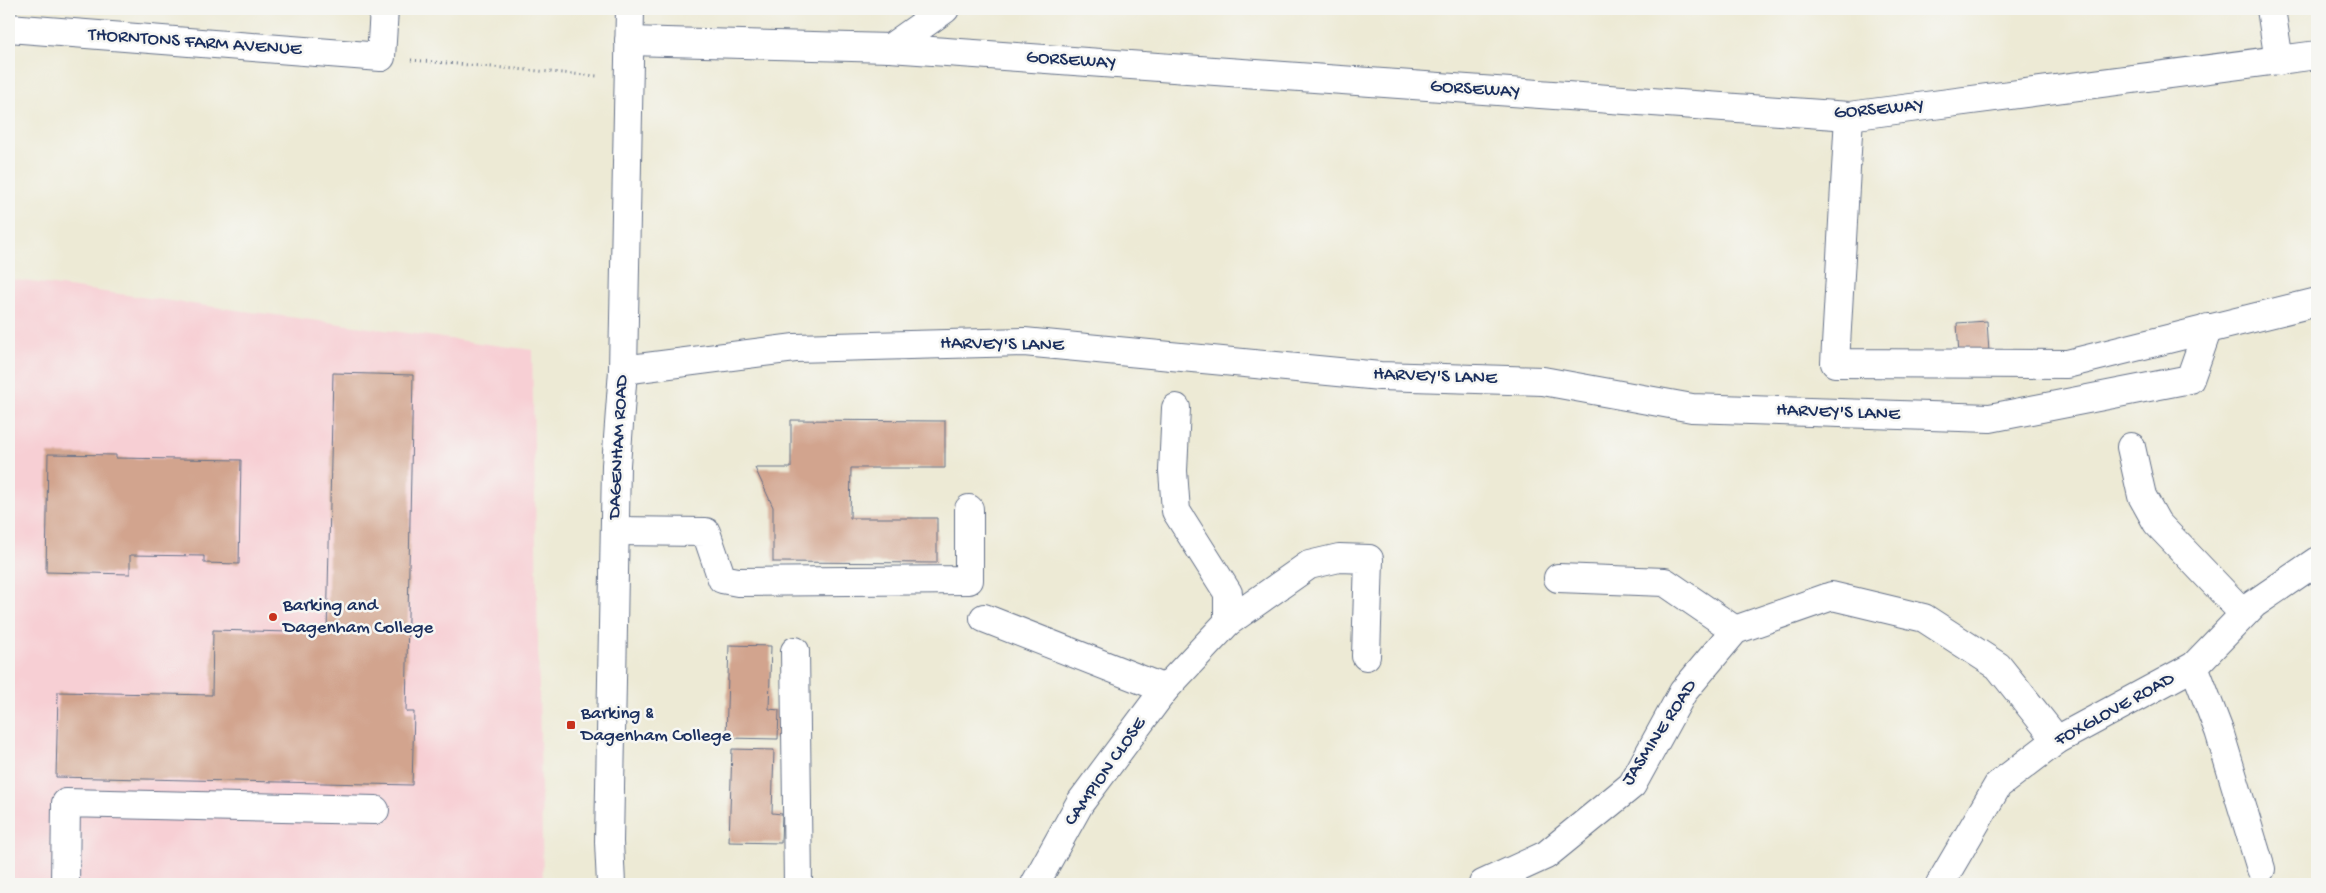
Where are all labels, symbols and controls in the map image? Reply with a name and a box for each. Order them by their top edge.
street label: THORNTONS FARM AVENUE [87,24,304,62]
street label: GORSEWAY [1025,46,1117,76]
street label: GORSEWAY [1429,75,1521,105]
street label: GORSEWAY [1833,95,1925,125]
street label: HARVEY'S LANE [940,332,1065,358]
street label: HARVEY'S LANE [1373,363,1498,391]
street label: DAGENHAM ROAD [604,374,634,522]
street label: HARVEY'S LANE [1776,399,1901,427]
place label: Barking and Dagenham College [281,595,433,640]
marker: Barking and Dagenham College [267,611,279,623]
street label: FOXGLOVE ROAD [2050,667,2179,753]
street label: JASMINE ROAD [1617,675,1703,790]
place label: Barking & Dagenham College [579,703,731,748]
street label: CAMPION CLOSE [1060,712,1153,831]
marker: Barking & Dagenham College [565,719,577,731]

